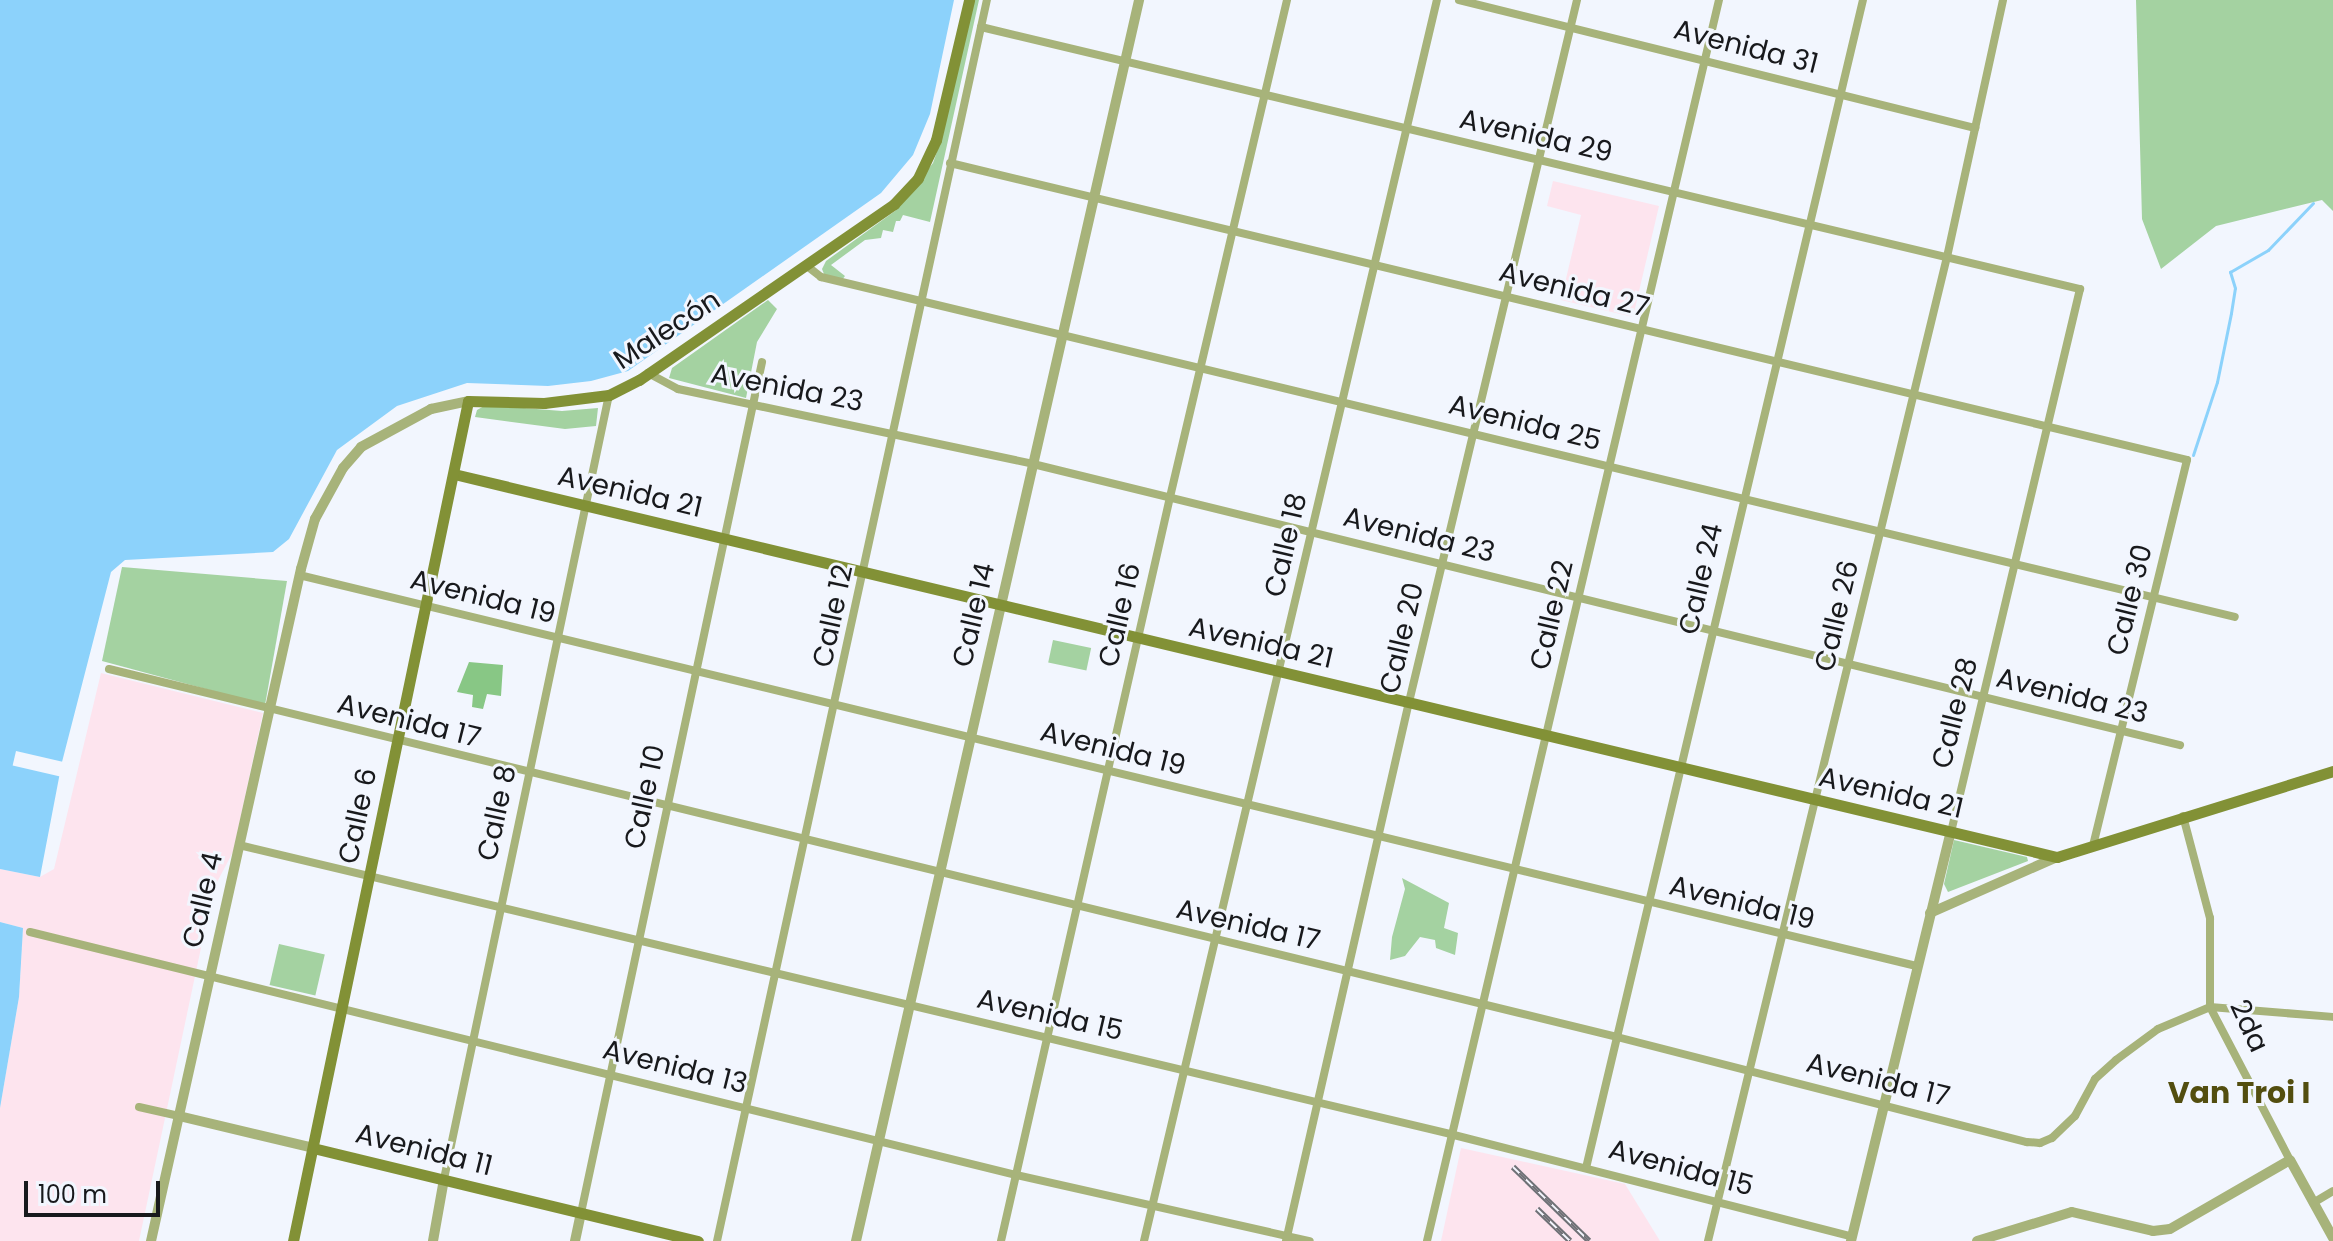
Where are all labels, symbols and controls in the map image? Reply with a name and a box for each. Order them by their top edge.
street label: Avenida 31 [1670,13,1822,81]
street label: Avenida 29 [1456,102,1616,170]
street label: Avenida 27 [1495,255,1653,325]
street label: Malecón [607,283,727,377]
street label: Avenida 23 [708,357,866,419]
street label: Avenida 25 [1445,388,1605,458]
street label: Avenida 21 [555,459,705,525]
street label: Calle 18 [1258,490,1314,600]
street label: Avenida 23 [1340,500,1498,570]
street label: Calle 24 [1672,520,1730,638]
street label: Calle 30 [2100,541,2160,659]
street label: Calle 22 [1523,557,1581,673]
street label: Calle 26 [1808,557,1866,675]
street label: Calle 14 [946,560,1002,670]
street label: Calle 16 [1092,560,1148,670]
street label: Calle 12 [806,562,860,670]
street label: Avenida 19 [407,563,559,631]
street label: Calle 20 [1373,579,1431,697]
street label: Avenida 21 [1186,610,1336,676]
street label: Calle 28 [1925,654,1985,772]
street label: Avenida 23 [1993,661,2151,731]
street label: Avenida 17 [334,687,484,755]
street label: Avenida 19 [1037,715,1189,783]
street label: Calle 10 [618,742,672,852]
street label: Avenida 21 [1816,760,1966,826]
street label: Calle 8 [471,762,523,864]
street label: Calle 6 [331,765,385,867]
street label: Calle 4 [176,849,230,951]
street label: Avenida 19 [1666,869,1818,937]
street label: Avenida 17 [1173,892,1323,958]
street label: Avenida 15 [974,982,1126,1048]
street label: 2da [2222,994,2276,1058]
street label: Avenida 13 [599,1033,751,1101]
street label: Avenida 17 [1803,1046,1953,1114]
district label: Van Troi I [2168,1075,2310,1111]
street label: Avenida 11 [352,1117,496,1183]
street label: Avenida 15 [1605,1133,1757,1203]
scale bar [28,1165,164,1215]
text: 100 m [38,1178,107,1211]

